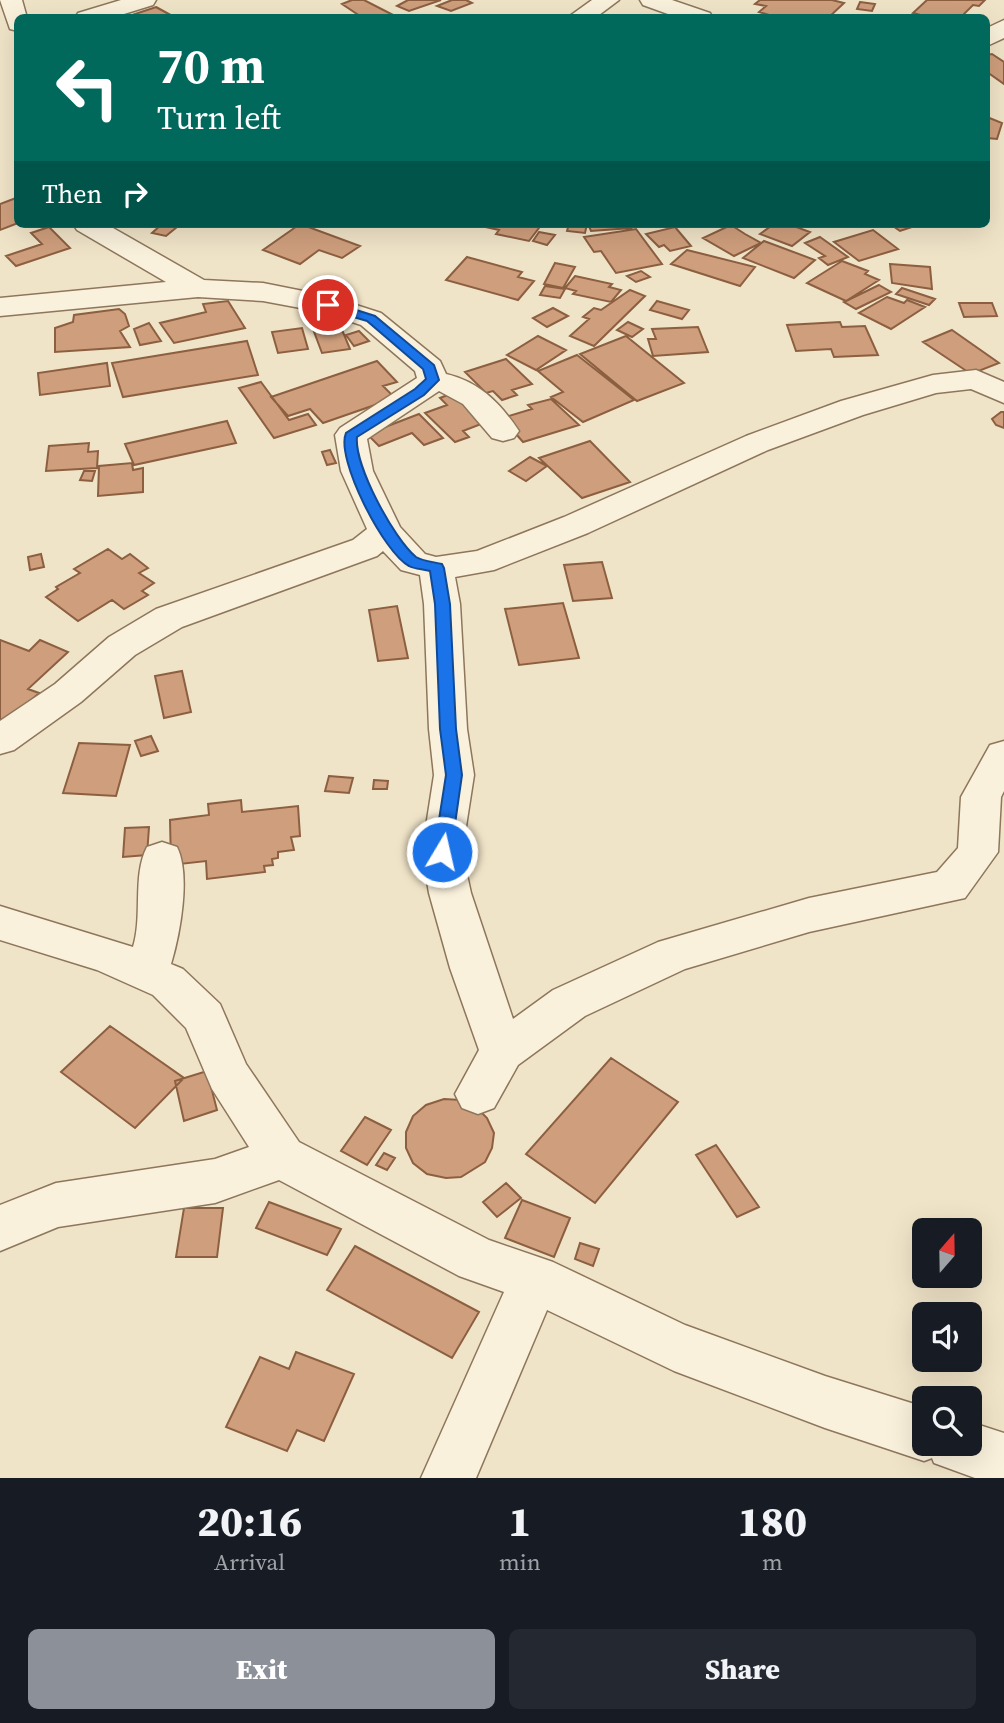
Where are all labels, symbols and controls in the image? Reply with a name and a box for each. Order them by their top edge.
text: 70 m [157,32,265,99]
icon: left [42,42,133,133]
text: Turn left [157,96,281,140]
icon: right [116,175,154,213]
text: Then [42,176,102,212]
pin [298,275,358,335]
icon: arrive [309,286,347,324]
position arrow [405,815,479,889]
north arrow [912,1218,982,1288]
map controls [912,1218,982,1456]
button: sound [912,1302,982,1372]
button: search [912,1386,982,1456]
text: 20:16 [197,1492,302,1550]
text: 1 [508,1492,531,1550]
text: 180 [738,1492,807,1550]
text: Arrival [214,1546,285,1578]
text: min [499,1546,541,1578]
text: m [762,1546,783,1578]
button: Exit [28,1629,495,1709]
button: Share [509,1629,976,1709]

